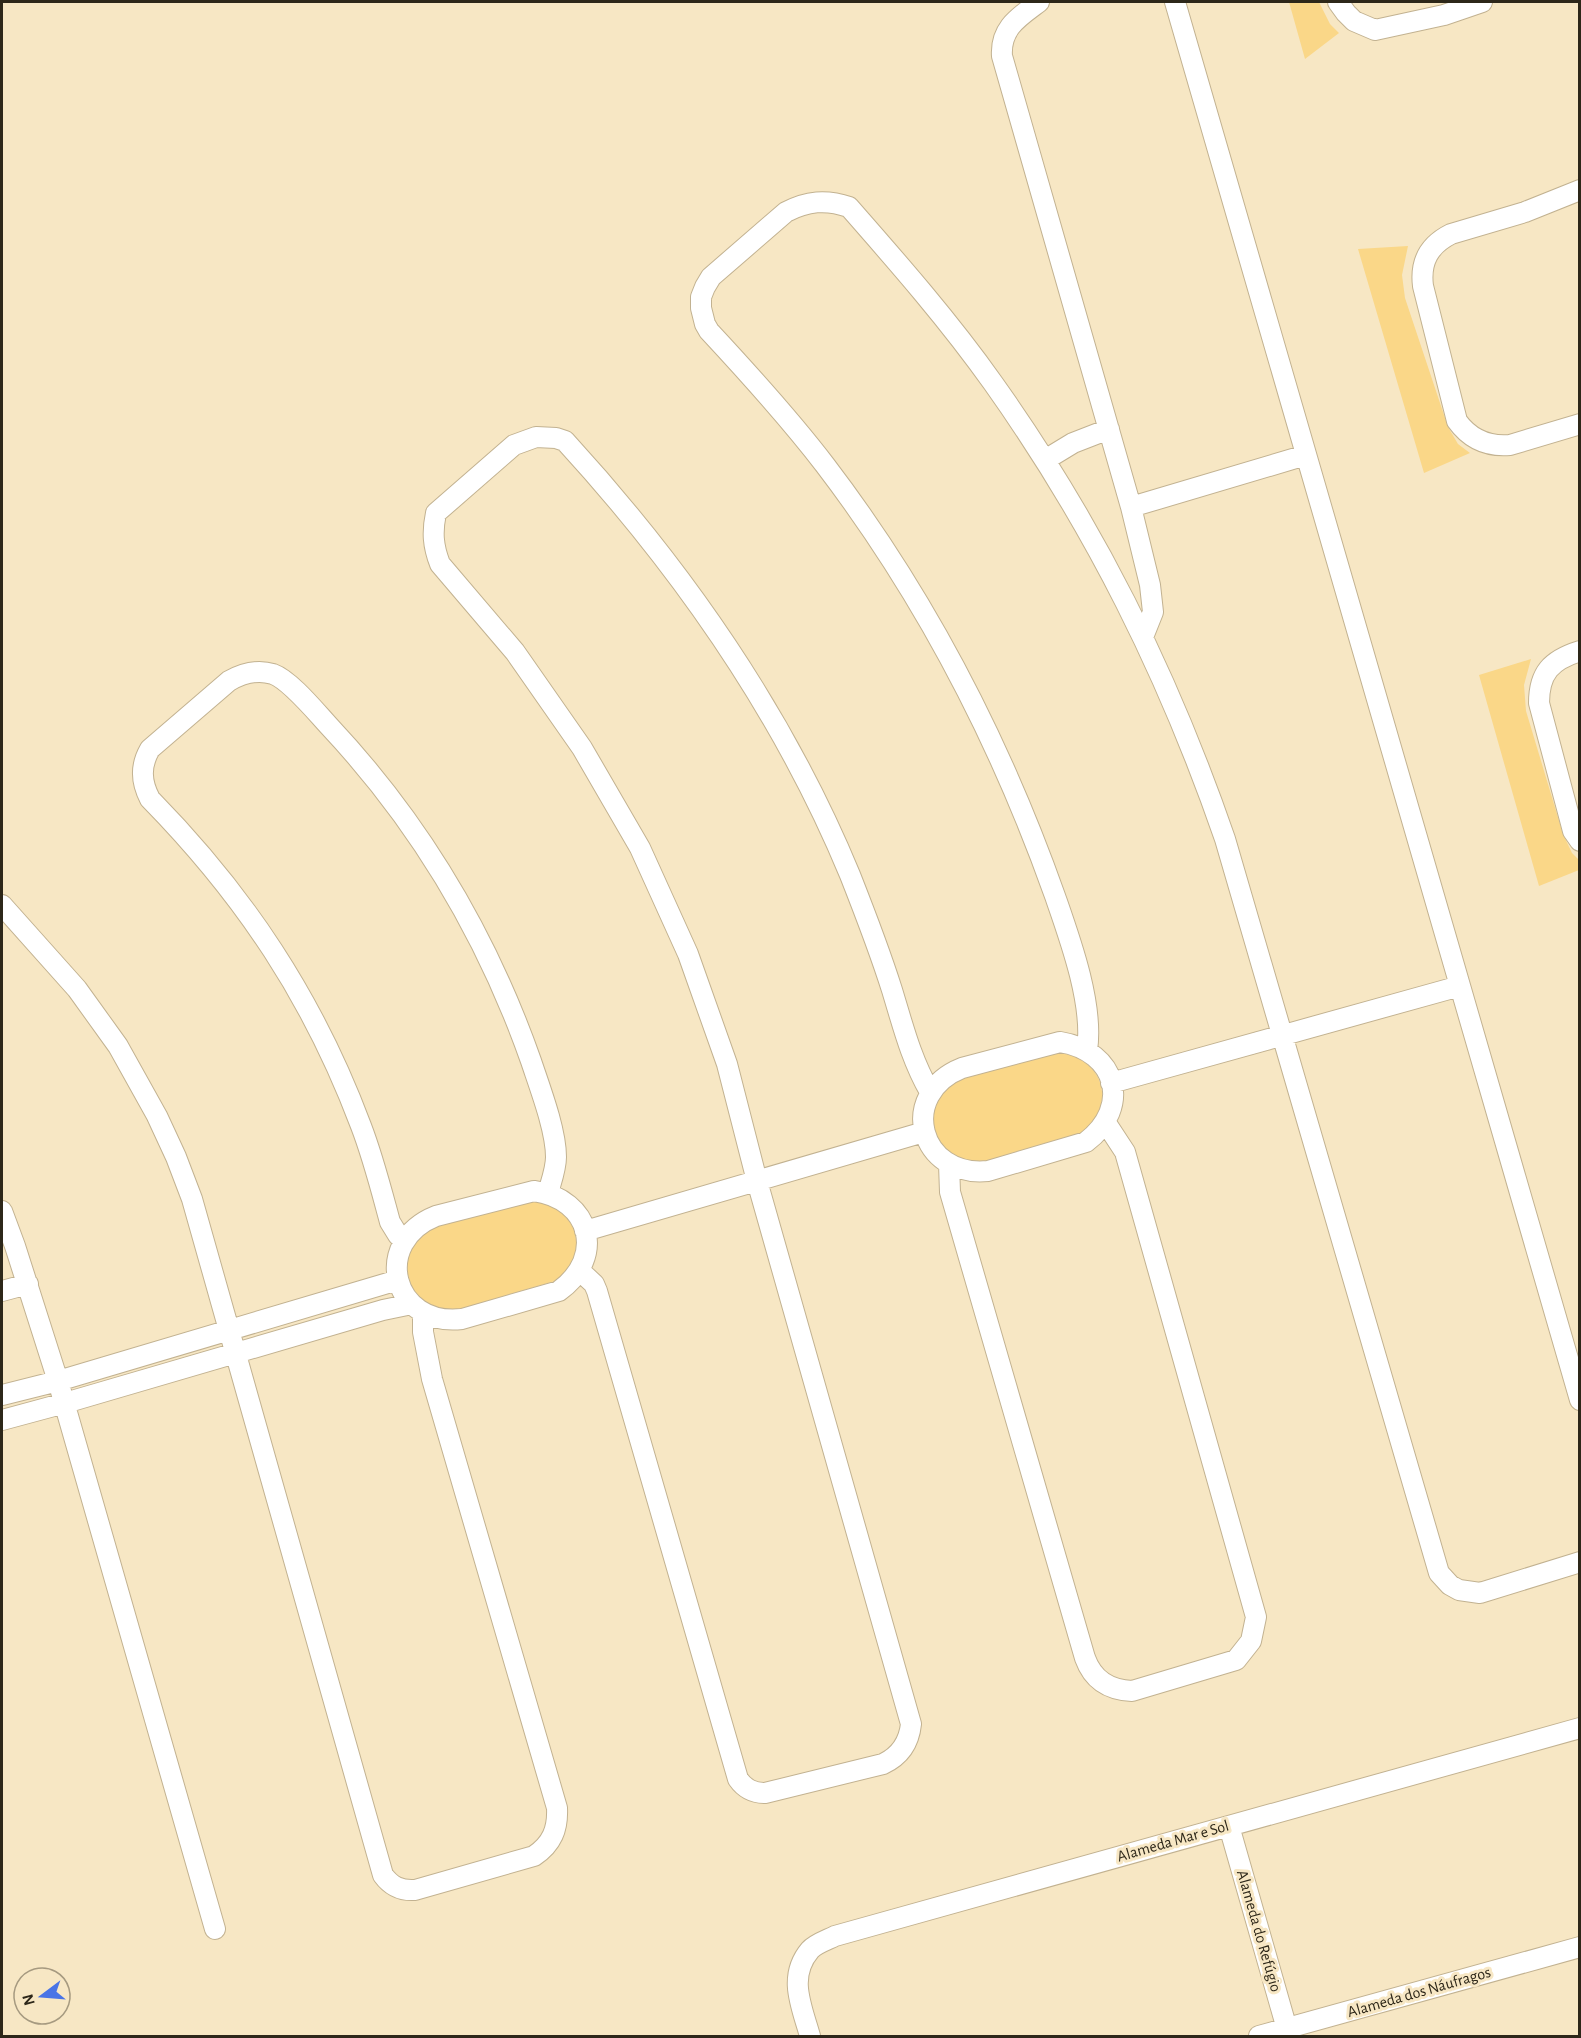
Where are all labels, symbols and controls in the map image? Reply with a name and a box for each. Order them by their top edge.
street label: Alameda Mar e Sol [1115,1817,1231,1865]
street label: Alameda do Refúgio [1234,1868,1284,1994]
street label: Alameda dos Náufragos [1345,1964,1493,2020]
north arrow [12,1966,72,2026]
text: N [19,1992,38,2007]

